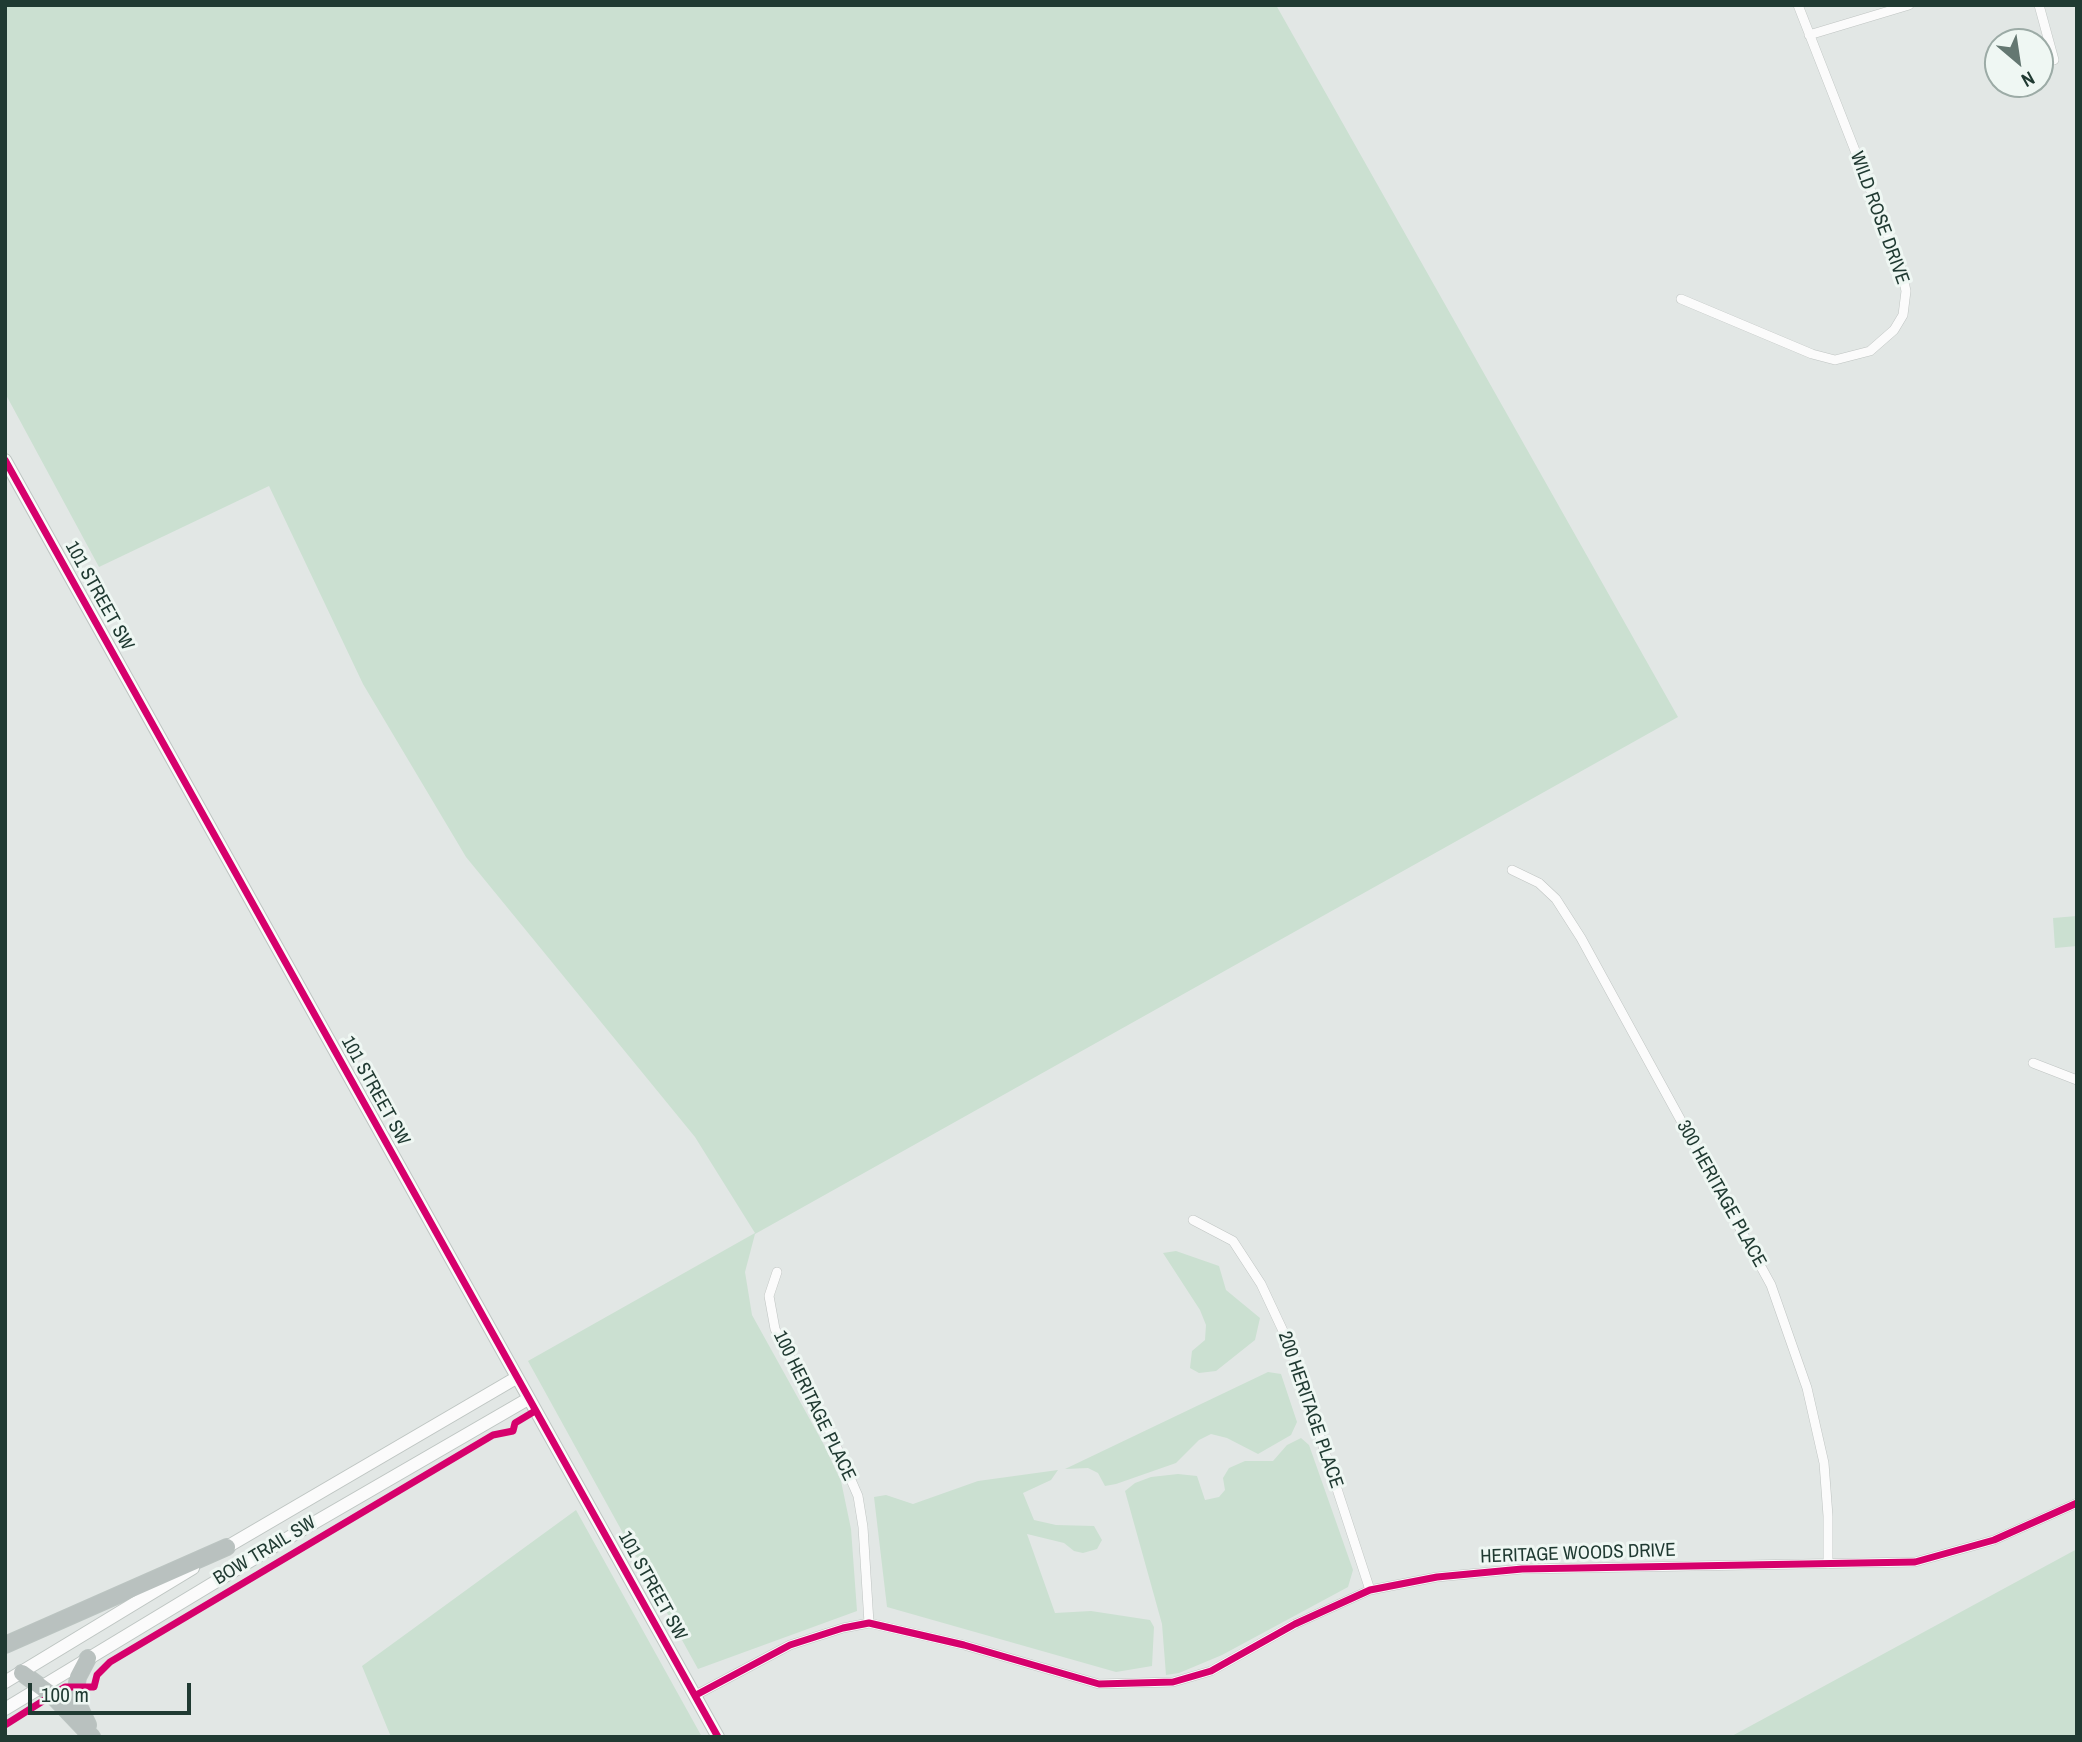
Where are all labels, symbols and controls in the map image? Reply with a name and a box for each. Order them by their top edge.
north arrow [1984,28,2054,98]
text: N [2017,66,2039,94]
street label: WILD ROSE DRIVE [1844,149,1914,287]
street label: 101 STREET SW [60,537,138,655]
street label: 101 STREET SW [336,1032,414,1150]
street label: 300 HERITAGE PLACE [1671,1117,1771,1271]
street label: 100 HERITAGE PLACE [768,1327,860,1485]
street label: 200 HERITAGE PLACE [1272,1329,1348,1491]
street label: BOW TRAIL SW [210,1512,320,1590]
street label: 101 STREET SW [613,1527,691,1645]
street label: HERITAGE WOODS DRIVE [1480,1539,1676,1569]
scale bar [32,1668,194,1712]
text: 100 m [41,1680,89,1709]

